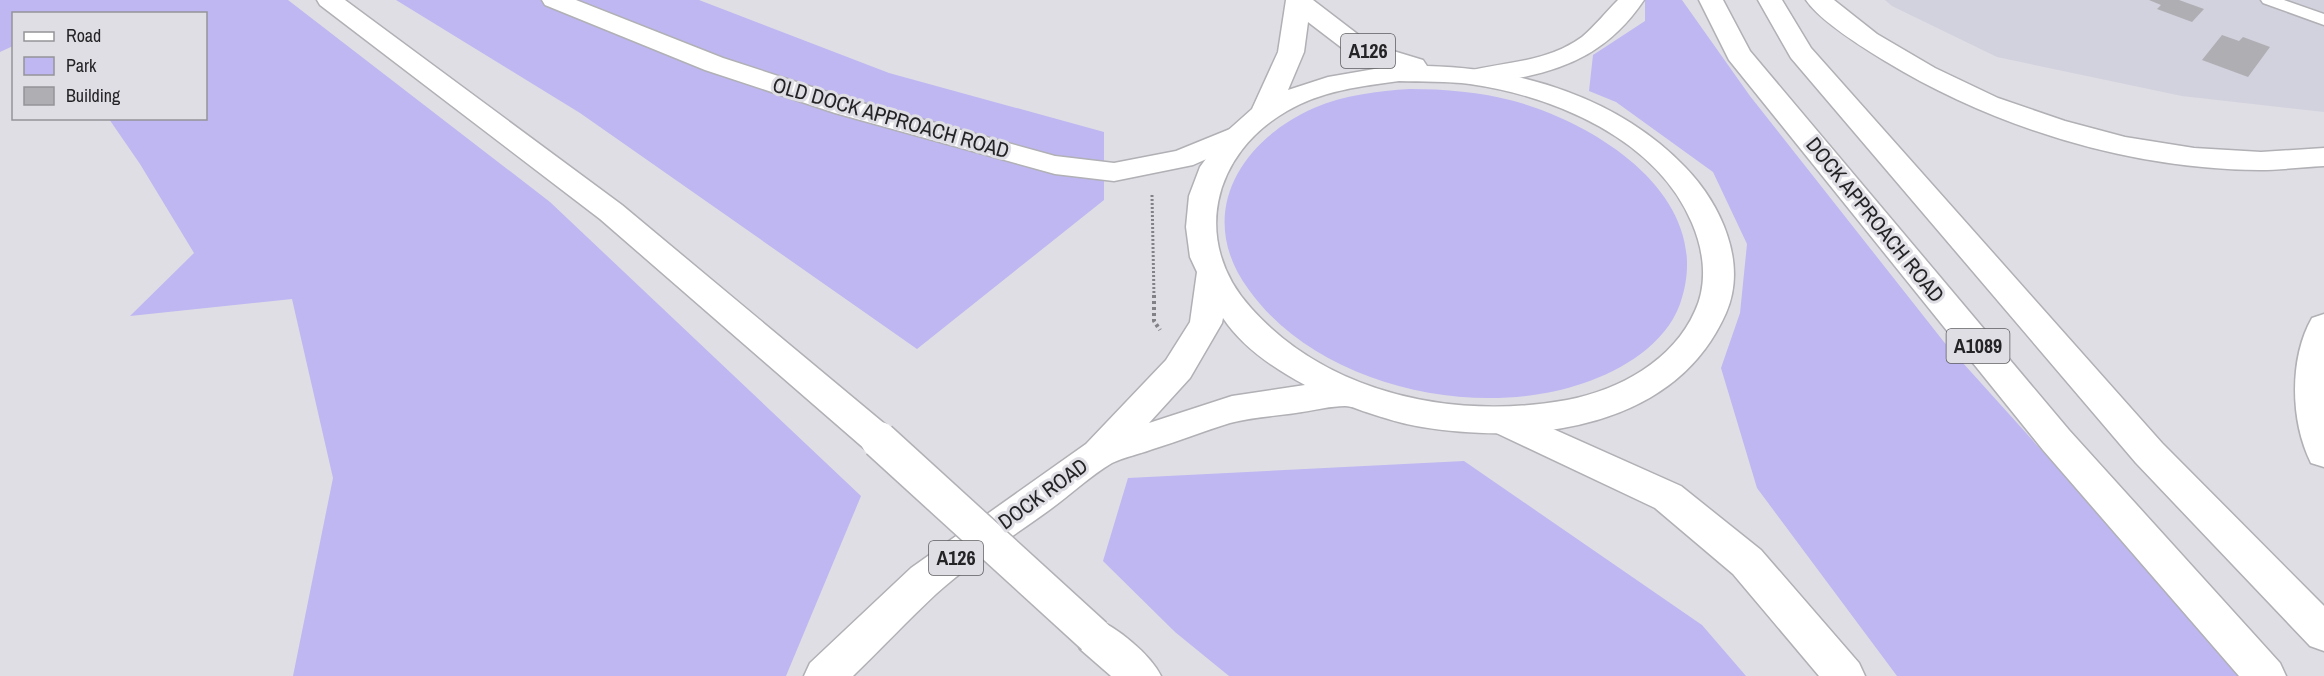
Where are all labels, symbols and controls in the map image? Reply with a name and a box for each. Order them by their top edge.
legend [12,12,207,120]
text: Road [66,23,101,48]
road number: A126 [1341,34,1395,68]
text: Park [66,53,97,78]
street label: OLD DOCK APPROACH ROAD [769,70,1013,165]
text: Building [66,83,121,108]
street label: DOCK APPROACH ROAD [1800,131,1951,308]
road number: A1089 [1946,329,2010,363]
street label: DOCK ROAD [992,451,1093,536]
road number: A126 [929,541,983,575]

